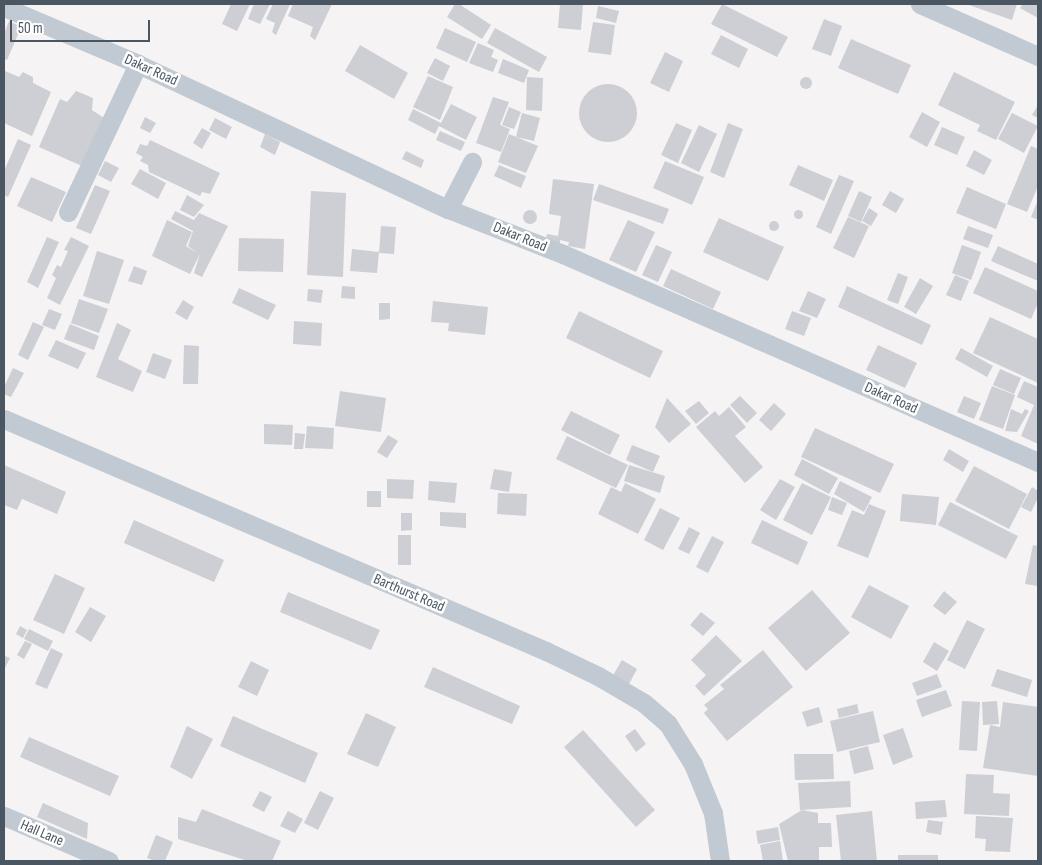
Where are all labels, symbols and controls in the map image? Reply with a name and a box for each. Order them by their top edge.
scale bar [12,10,152,42]
text: 50 m [18,19,43,38]
street label: Dakar Road [122,50,180,90]
street label: Dakar Road [491,218,549,256]
street label: Dakar Road [862,378,920,418]
street label: Barthurst Road [371,570,447,616]
street label: Hall Lane [18,816,66,850]

